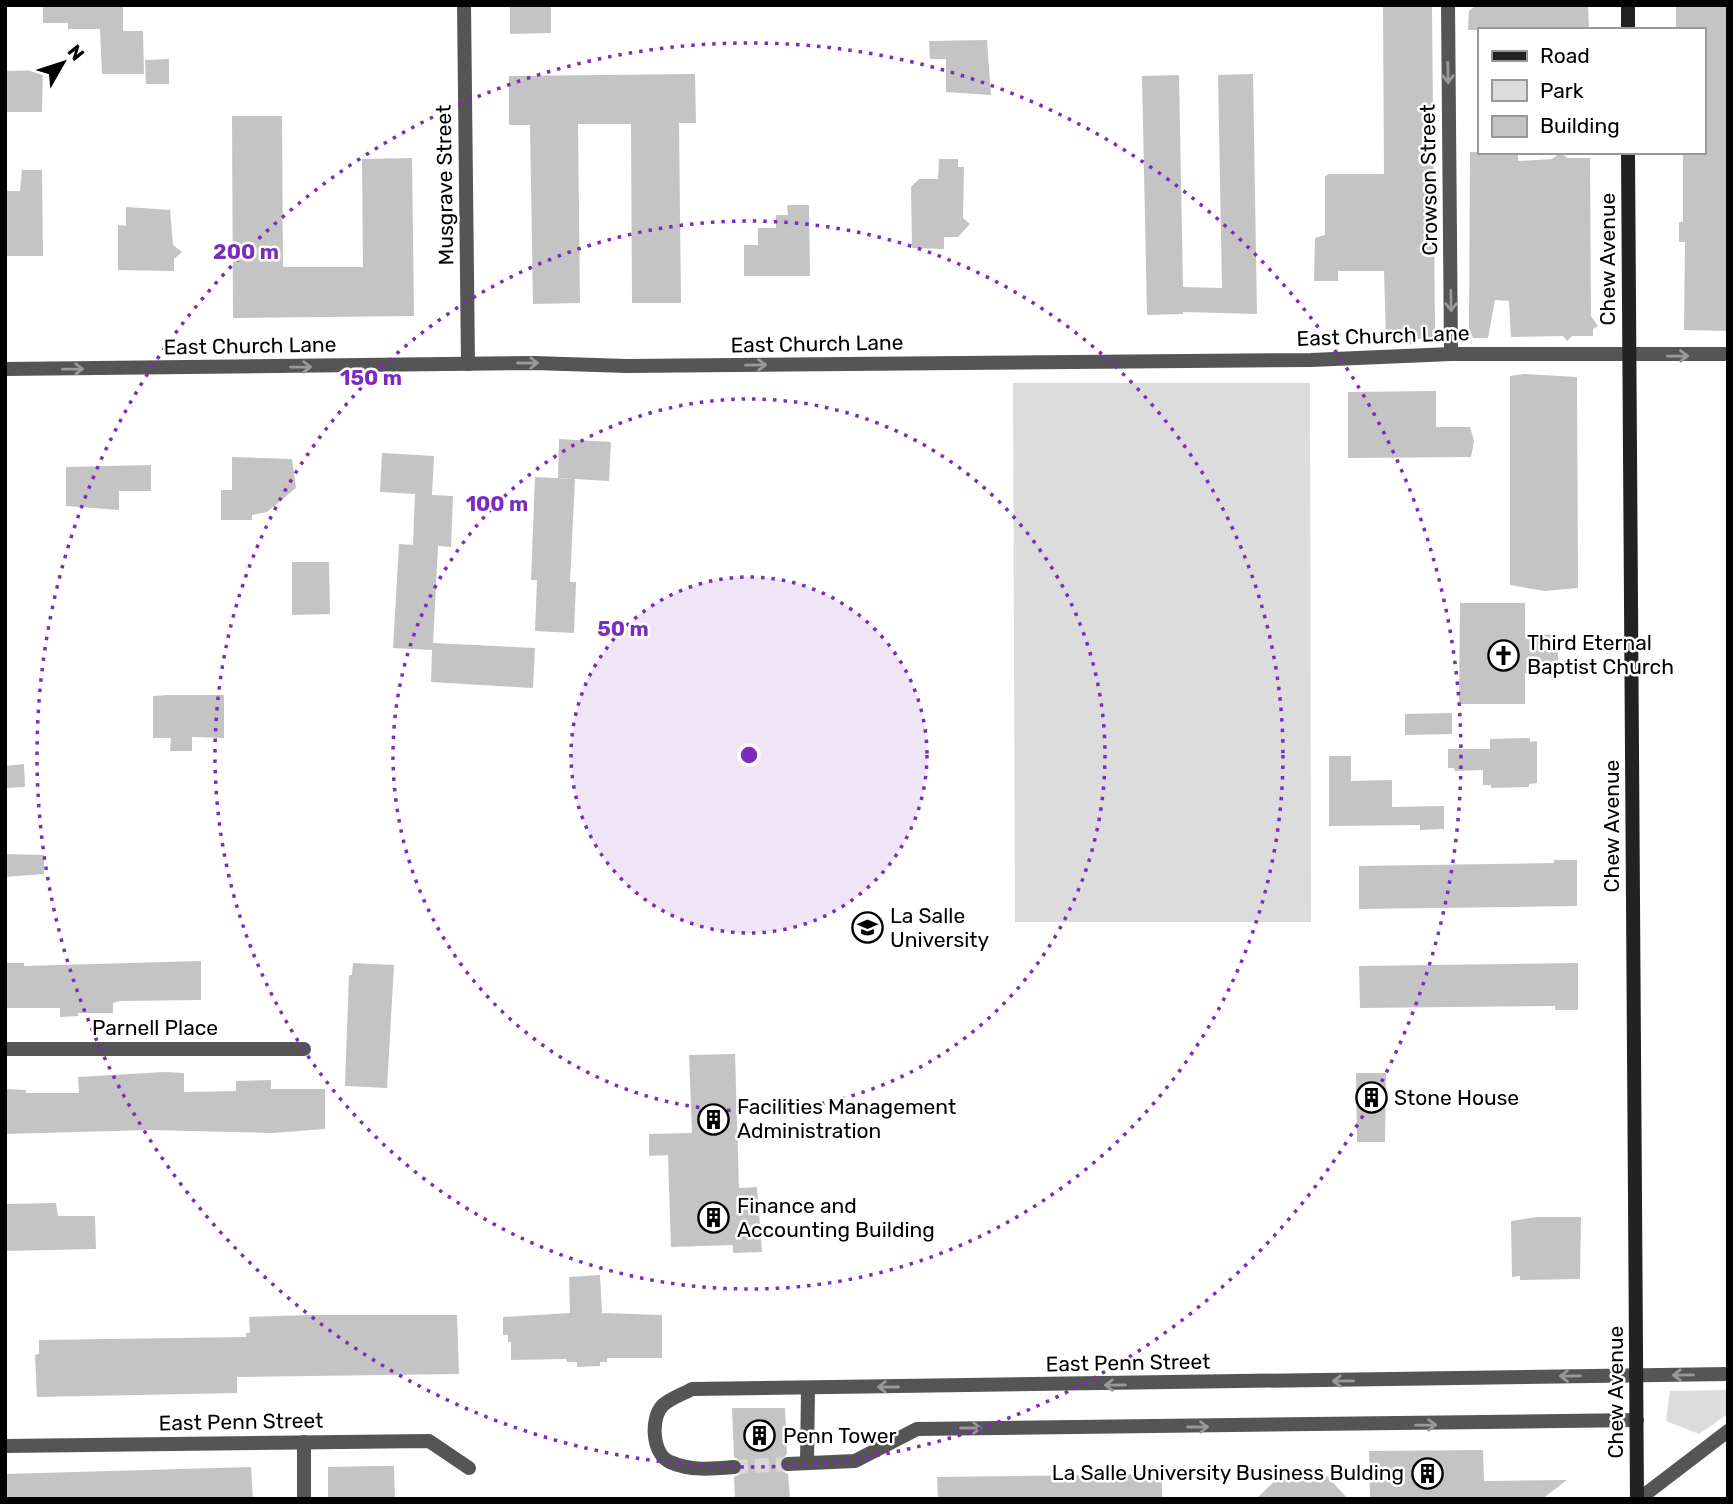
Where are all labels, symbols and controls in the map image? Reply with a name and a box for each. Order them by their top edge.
north arrow [28,28,98,98]
legend [1478,28,1705,154]
text: N [63,40,89,65]
text: Road [1540,43,1590,68]
one-way arrow [1442,62,1455,85]
text: Park [1540,78,1584,103]
street label: Musgrave Street [431,104,458,266]
street label: Crowson Street [1415,104,1442,256]
text: Building [1540,113,1620,138]
street label: Chew Avenue [1595,193,1620,325]
text: 200 m [213,239,279,264]
one-way arrow [1444,289,1458,312]
street label: East Church Lane [1296,320,1470,351]
street label: East Church Lane [730,329,904,358]
street label: East Church Lane [163,331,337,360]
one-way arrow [1667,349,1690,362]
one-way arrow [517,356,540,370]
one-way arrow [744,358,767,372]
one-way arrow [289,360,312,374]
one-way arrow [62,362,85,376]
text: 150 m [340,365,402,390]
text: 100 m [466,491,528,516]
text: 50 m [597,616,649,641]
place label: Third Eternal Baptist Church [1527,630,1674,679]
church icon: Third Eternal Baptist Church [1487,638,1521,672]
centre of rings [737,743,761,767]
street label: Chew Avenue [1599,760,1624,892]
place label: La Salle University [890,903,990,952]
school or university icon: La Salle University [850,911,884,945]
street label: Parnell Place [92,1015,218,1040]
building icon: Stone House [1354,1081,1388,1115]
place label: Stone House [1394,1085,1519,1110]
place label: Facilities Management Administration [737,1094,956,1143]
building icon: Facilities Management Administration [697,1102,731,1136]
place label: Finance and Accounting Building [737,1193,935,1242]
building icon: Finance and Accounting Building [697,1201,731,1235]
street label: Chew Avenue [1603,1326,1628,1458]
street label: East Penn Street [1045,1349,1211,1376]
one-way arrow [1672,1368,1695,1382]
one-way arrow [1559,1369,1582,1383]
one-way arrow [1331,1374,1354,1388]
one-way arrow [1104,1378,1127,1391]
one-way arrow [876,1380,899,1394]
street label: East Penn Street [158,1408,324,1435]
one-way arrow [1414,1418,1437,1432]
building icon: Penn Tower [743,1419,777,1453]
one-way arrow [1186,1420,1209,1434]
one-way arrow [959,1422,982,1435]
place label: Penn Tower [783,1423,896,1448]
building icon: La Salle University Business Bulding [1410,1456,1444,1490]
place label: La Salle University Business Bulding [1052,1460,1404,1485]

